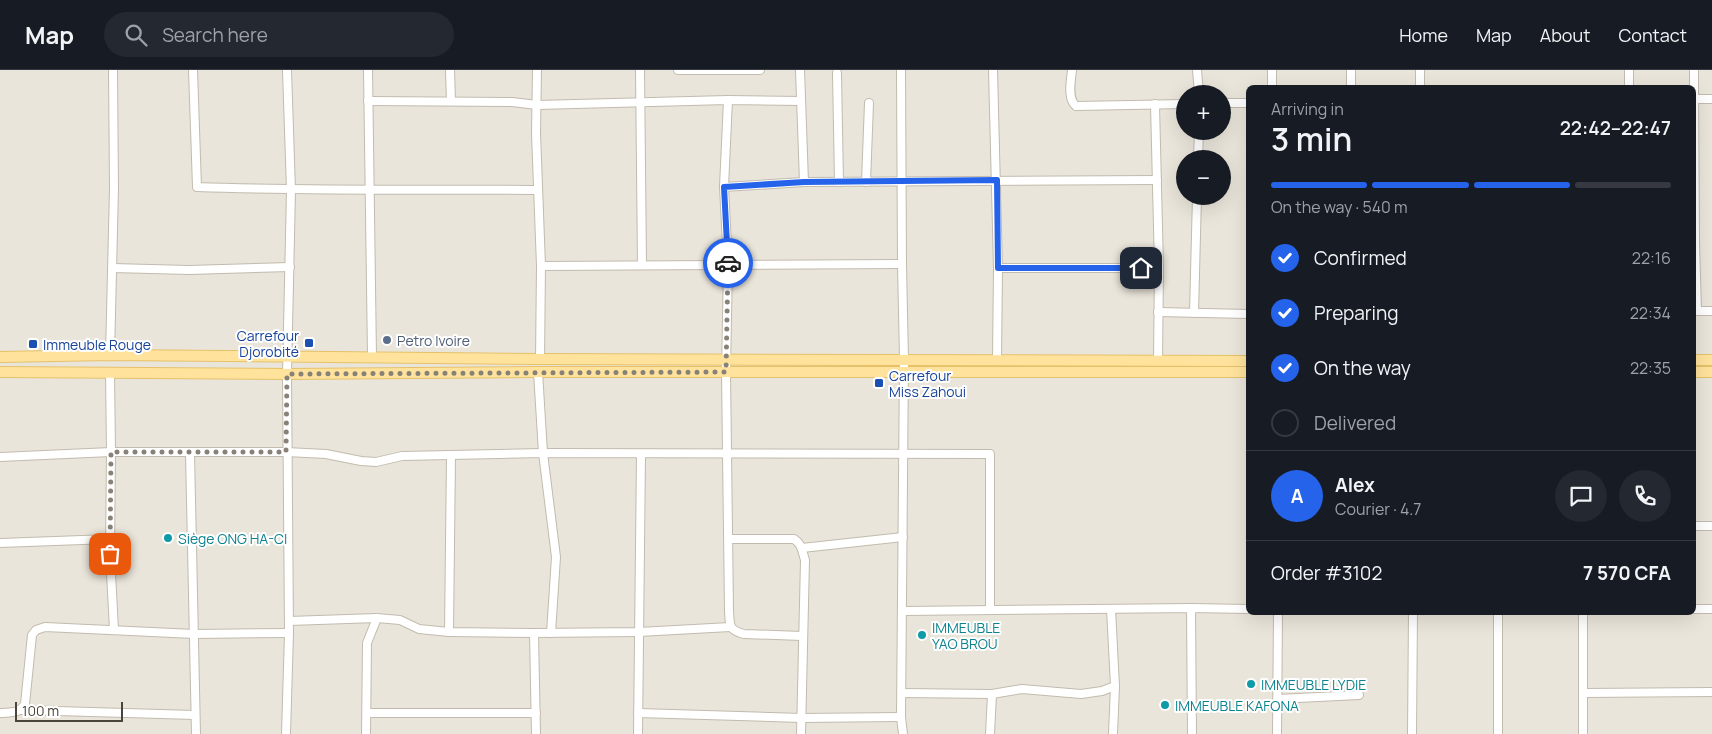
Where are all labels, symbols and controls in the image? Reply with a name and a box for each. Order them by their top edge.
search box [104,12,454,57]
text: Map [25,18,74,51]
icon: search [122,21,150,49]
text: Search here [162,22,268,48]
text: Home [1399,23,1448,47]
text: Map [1476,23,1512,47]
text: About [1540,23,1590,47]
text: Contact [1618,23,1687,47]
map controls [1176,85,1231,205]
button: + [1176,85,1231,140]
text: Arriving in [1271,98,1344,120]
text: 22:42–22:47 [1560,115,1671,141]
text: 3 min [1271,117,1352,161]
button: − [1176,150,1231,205]
text: On the way · 540 m [1271,196,1408,218]
courier [703,238,753,288]
icon: check [1271,244,1299,272]
text: Confirmed [1314,245,1407,271]
pin [1120,247,1162,289]
text: 22:16 [1632,247,1671,269]
icon: car [714,249,742,277]
icon: home [1127,254,1155,282]
icon: check [1271,299,1299,327]
text: Preparing [1314,300,1399,326]
text: 22:34 [1630,302,1671,324]
place label: Carrefour Djorobité [237,326,299,361]
place label: Petro Ivoire [397,331,470,350]
marker: Petro Ivoire [381,334,393,346]
place label: Immeuble Rouge [43,335,151,354]
marker: Carrefour Djorobité [303,337,315,349]
marker: Immeuble Rouge [27,338,39,350]
icon: check [1271,354,1299,382]
text: On the way [1314,355,1411,381]
text: 22:35 [1630,357,1671,379]
place label: Carrefour Miss Zahoui [889,366,966,401]
marker: Carrefour Miss Zahoui [873,377,885,389]
text: Delivered [1314,410,1396,436]
button: chat [1555,470,1607,522]
button: phone [1619,470,1671,522]
text: Alex [1335,472,1375,498]
text: A [1291,483,1303,509]
text: Courier · 4.7 [1335,498,1421,520]
place label: Siège ONG HA-CI [178,529,287,548]
marker: Siège ONG HA-CI [162,532,174,544]
pin [89,533,131,575]
icon: bag [96,540,124,568]
text: Order #3102 [1271,560,1382,586]
text: 7 570 CFA [1583,560,1671,586]
place label: IMMEUBLE YAO BROU [932,618,1000,653]
marker: IMMEUBLE YAO BROU [916,629,928,641]
place label: IMMEUBLE LYDIE [1261,675,1366,694]
marker: IMMEUBLE LYDIE [1245,678,1257,690]
place label: IMMEUBLE KAFONA [1175,696,1299,715]
scale bar [15,699,122,722]
marker: IMMEUBLE KAFONA [1159,699,1171,711]
text: 100 m [22,701,59,720]

